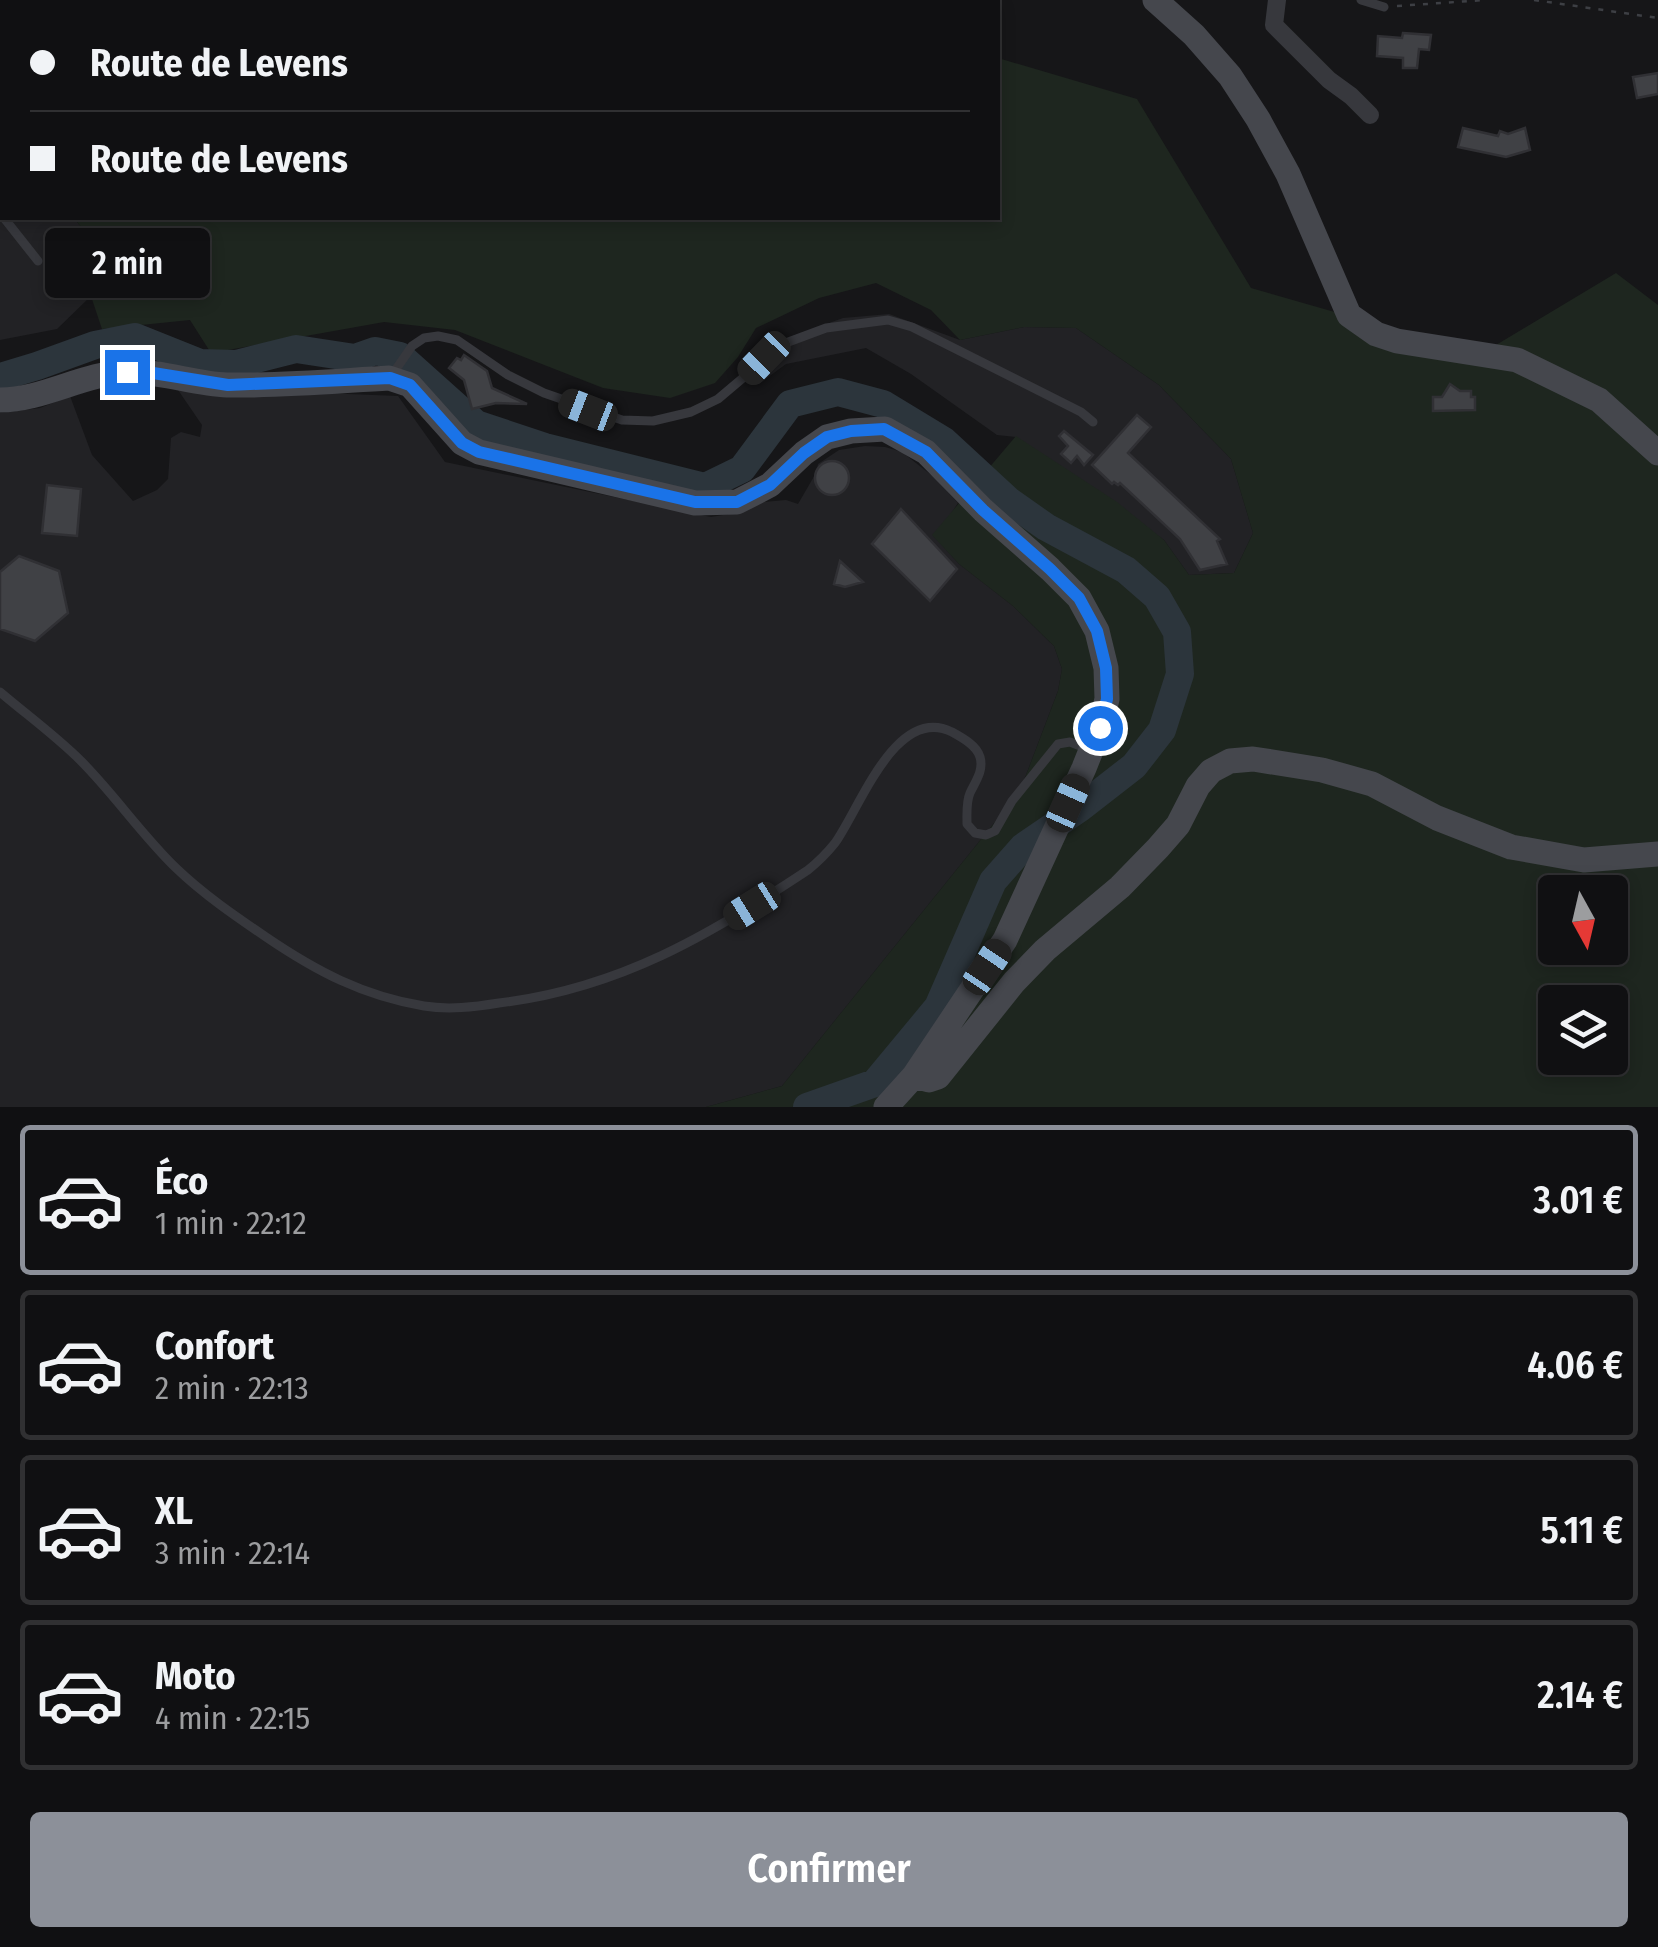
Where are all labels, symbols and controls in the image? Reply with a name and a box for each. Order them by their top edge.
text: Route de Levens [90,40,348,86]
text: Route de Levens [90,136,348,182]
callout: 2 min [44,227,210,297]
text: 2 min [92,244,163,282]
car [732,326,796,390]
route end [105,350,150,395]
car [555,385,621,435]
route start [1078,706,1123,751]
car [1042,769,1094,837]
north arrow [1538,875,1628,965]
map controls [1538,875,1628,1075]
car [719,877,785,935]
car [958,934,1016,1000]
button: layers [1538,985,1628,1075]
icon: car [35,1155,125,1245]
text: Éco [155,1158,208,1204]
text: 3.01 € [1533,1177,1623,1223]
text: 1 min · 22:12 [155,1204,307,1242]
icon: car [35,1320,125,1410]
text: Confort [155,1323,274,1369]
text: 4.06 € [1527,1342,1623,1388]
text: 2 min · 22:13 [155,1369,309,1407]
icon: car [35,1485,125,1575]
text: XL [155,1488,193,1534]
text: 5.11 € [1540,1507,1623,1553]
text: 3 min · 22:14 [155,1534,310,1572]
icon: car [35,1650,125,1740]
text: Moto [155,1653,236,1699]
text: 2.14 € [1537,1672,1623,1718]
text: 4 min · 22:15 [155,1699,310,1737]
button: Confirmer [30,1812,1628,1927]

